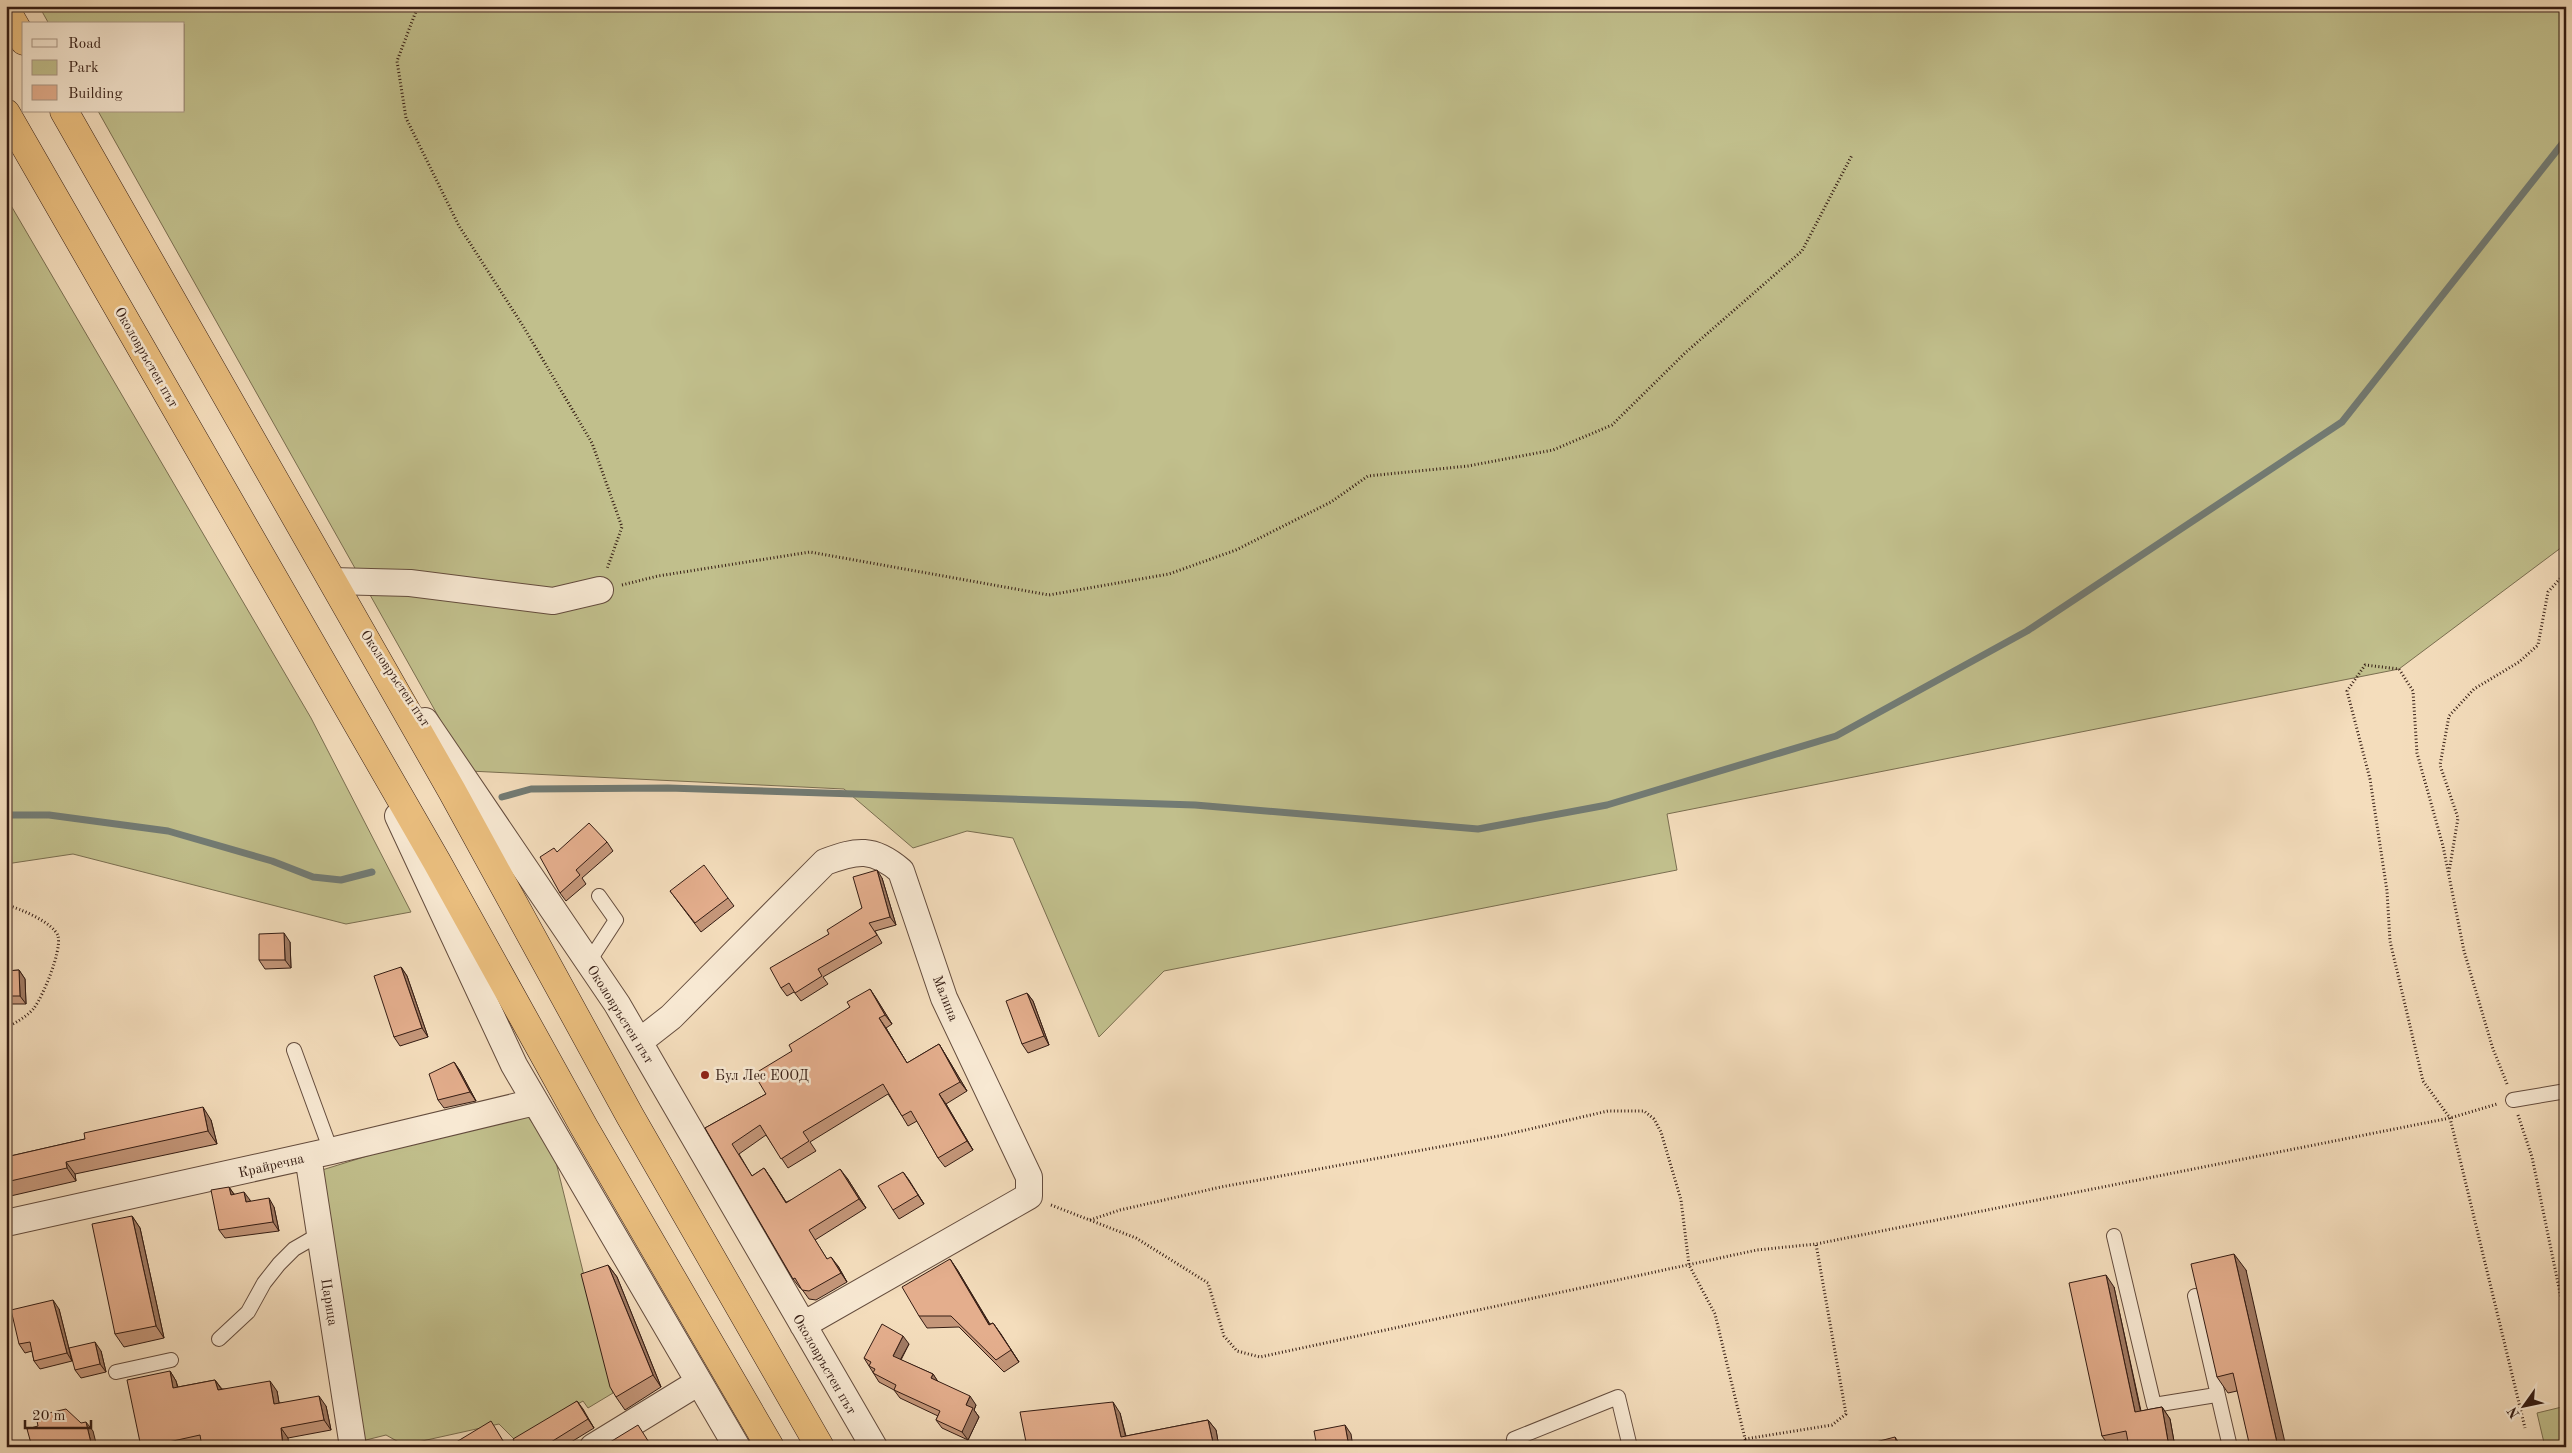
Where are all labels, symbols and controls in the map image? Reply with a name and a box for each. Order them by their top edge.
legend [22,22,185,112]
text: Road [68,37,102,52]
text: Park [68,61,99,76]
text: Building [68,87,123,102]
street label: Околовръстен път [112,305,181,410]
street label: Околовръстен път [358,628,433,730]
street label: Околовръстен път [584,963,656,1067]
street label: Малина [930,974,961,1023]
marker: Бул Лес ЕООД [699,1069,711,1081]
place label: Бул Лес ЕООД [715,1069,809,1083]
street label: Крайречна [237,1152,306,1180]
street label: Царица [318,1278,340,1327]
street label: Околовръстен път [790,1312,859,1417]
north arrow [2500,1380,2550,1430]
scale bar [25,1398,91,1430]
text: N [2505,1404,2523,1421]
text: 20 m [32,1409,66,1424]

